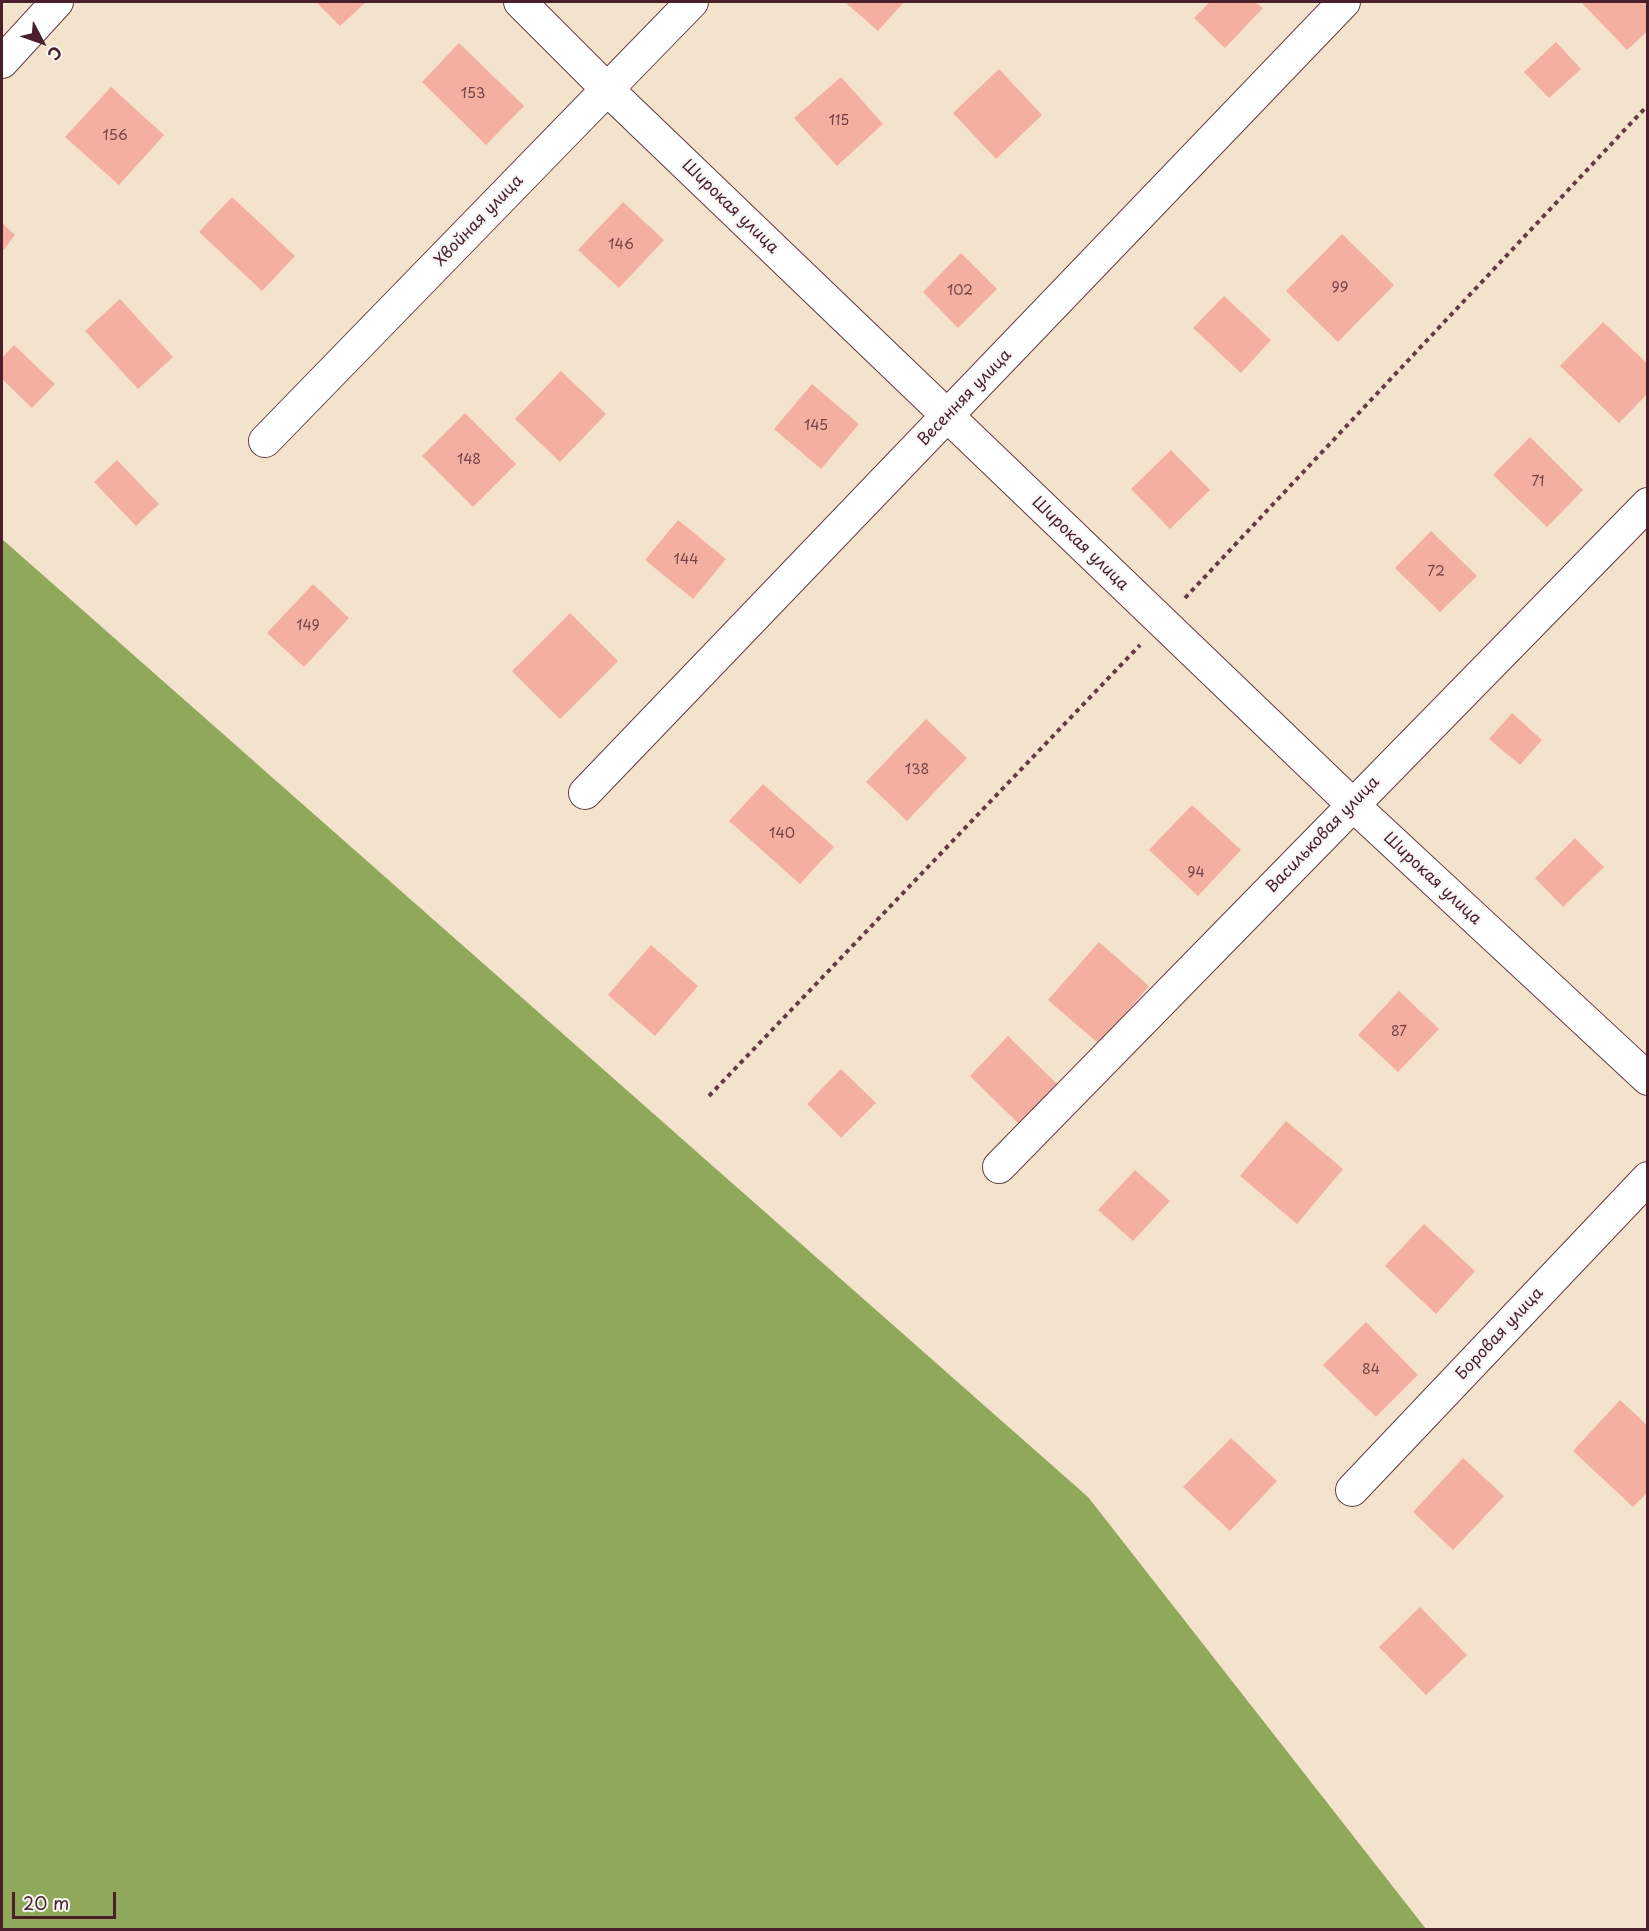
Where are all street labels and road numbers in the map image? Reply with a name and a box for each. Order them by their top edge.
street label: Широкая улица [678,156,782,258]
street label: Хвойная улица [431,171,527,271]
street label: Весенняя улица [914,346,1016,450]
street label: Широкая улица [1028,493,1132,595]
street label: Васильковая улица [1262,773,1384,897]
street label: Широкая улица [1379,829,1485,929]
street label: Боровая улица [1452,1284,1548,1384]

